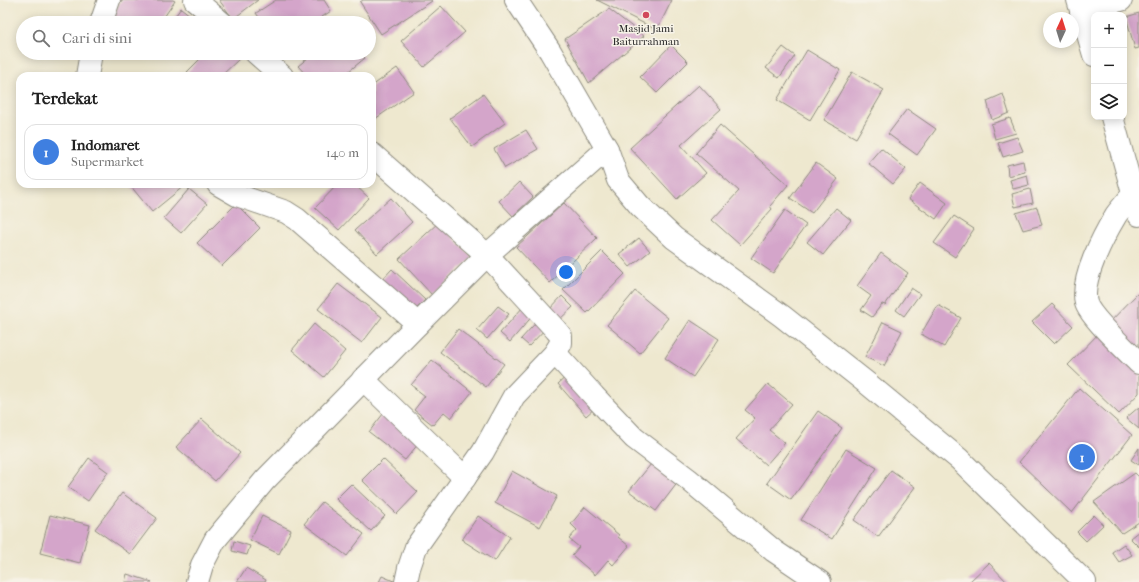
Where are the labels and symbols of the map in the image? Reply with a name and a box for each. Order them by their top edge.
marker: Masjid Jami Baiturrahman [641,10,651,20]
north arrow [1043,12,1079,48]
place label: Masjid Jami Baiturrahman [613,22,680,48]
your location [556,262,576,282]
pin: 1 [1069,442,1095,472]

